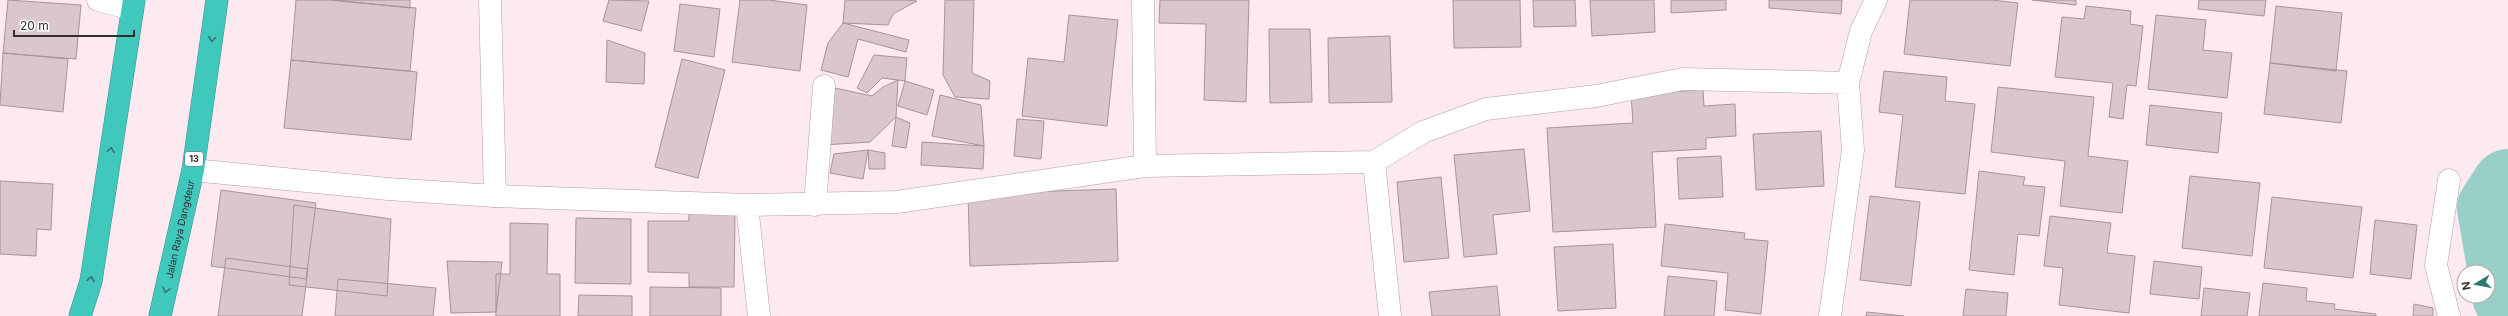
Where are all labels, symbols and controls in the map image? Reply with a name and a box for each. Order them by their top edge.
scale bar [14,12,134,38]
text: 20 m [20,18,49,33]
one-way arrow [208,36,217,42]
one-way arrow [106,147,115,153]
road number: 13 [185,152,203,166]
street label: Jalan Raya Dangdeur [163,179,197,280]
north arrow [2456,264,2496,304]
one-way arrow [86,275,94,282]
text: N [2459,280,2474,291]
one-way arrow [162,287,170,293]

